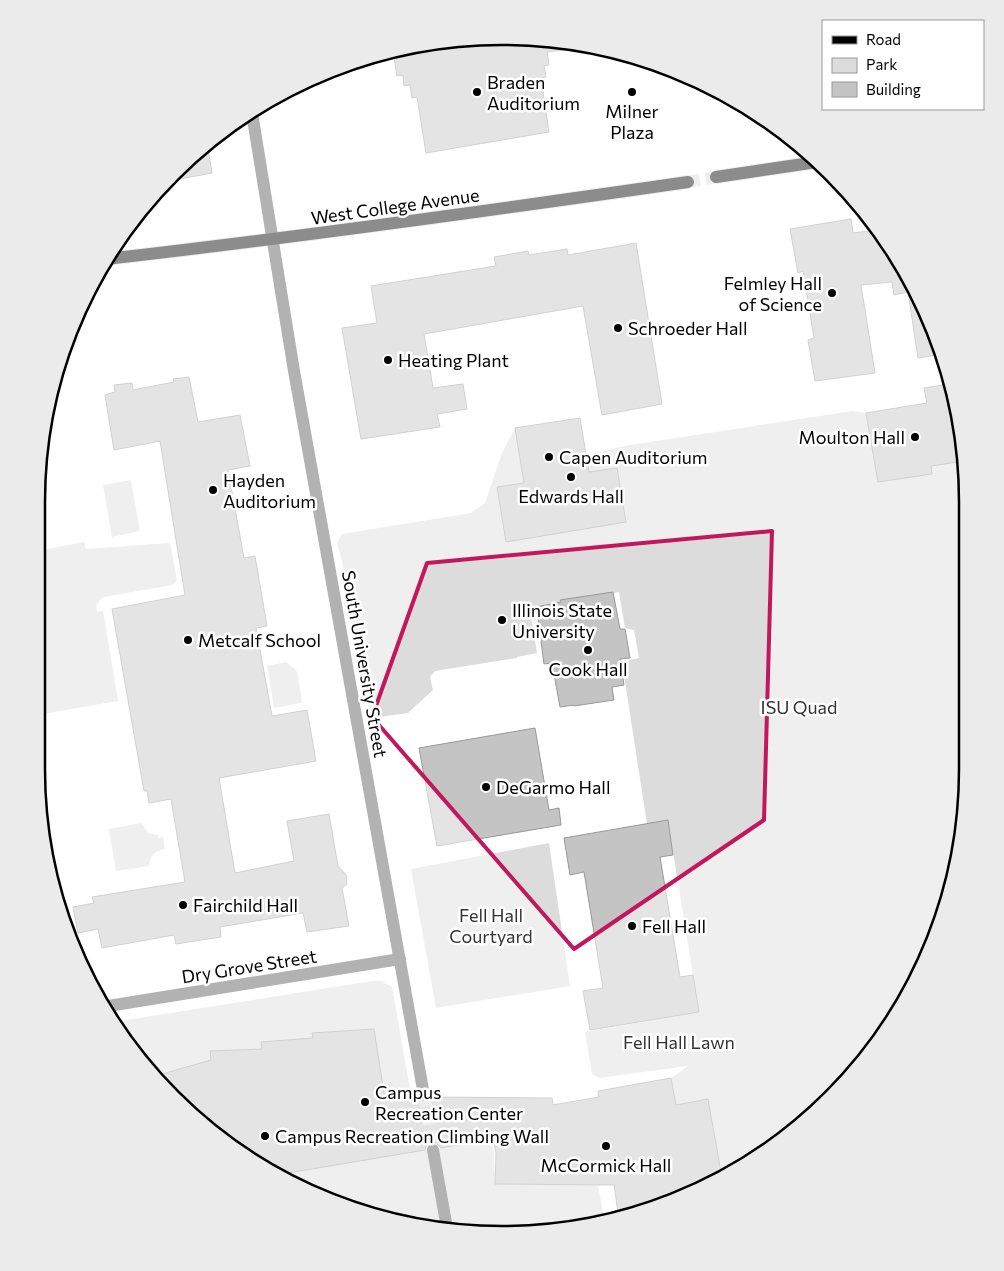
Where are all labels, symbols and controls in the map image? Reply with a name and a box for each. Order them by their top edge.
legend [822,20,984,110]
text: Road [866,30,901,48]
text: Park [866,55,897,73]
place label: Braden Auditorium [487,71,580,114]
text: Building [866,80,921,98]
marker: Braden Auditorium [471,86,483,98]
marker: Milner Plaza [626,86,638,98]
place label: Milner Plaza [605,100,659,143]
street label: West College Avenue [309,183,481,229]
place label: Felmley Hall of Science [724,272,822,315]
marker: Felmley Hall of Science [826,287,838,299]
place label: Schroeder Hall [628,317,747,339]
marker: Schroeder Hall [612,322,624,334]
place label: Heating Plant [398,349,509,371]
marker: Heating Plant [382,354,394,366]
place label: Moulton Hall [799,426,905,448]
marker: Moulton Hall [909,431,921,443]
place label: Capen Auditorium [559,446,708,468]
marker: Capen Auditorium [543,451,555,463]
place label: Hayden Auditorium [223,469,316,512]
marker: Edwards Hall [565,471,577,483]
marker: Hayden Auditorium [207,484,219,496]
place label: Edwards Hall [518,485,624,507]
street label: South University Street [338,569,392,759]
place label: Illinois State University [512,599,612,642]
marker: Illinois State University [496,614,508,626]
place label: Metcalf School [198,629,321,651]
marker: Metcalf School [182,634,194,646]
marker: Cook Hall [582,644,594,656]
place label: Cook Hall [548,658,628,680]
park label: ISU Quad [761,696,837,718]
place label: DeGarmo Hall [496,776,611,798]
marker: DeGarmo Hall [480,781,492,793]
place label: Fairchild Hall [193,894,298,916]
marker: Fairchild Hall [177,899,189,911]
park label: Fell Hall Courtyard [449,904,533,947]
place label: Fell Hall [642,915,706,937]
marker: Fell Hall [626,920,638,932]
street label: Dry Grove Street [180,944,318,988]
park label: Fell Hall Lawn [623,1031,735,1053]
place label: Campus Recreation Center [375,1081,523,1124]
marker: Campus Recreation Center [359,1096,371,1108]
place label: Campus Recreation Climbing Wall [275,1125,549,1147]
marker: Campus Recreation Climbing Wall [259,1130,271,1142]
marker: McCormick Hall [600,1140,612,1152]
place label: McCormick Hall [541,1154,671,1176]

